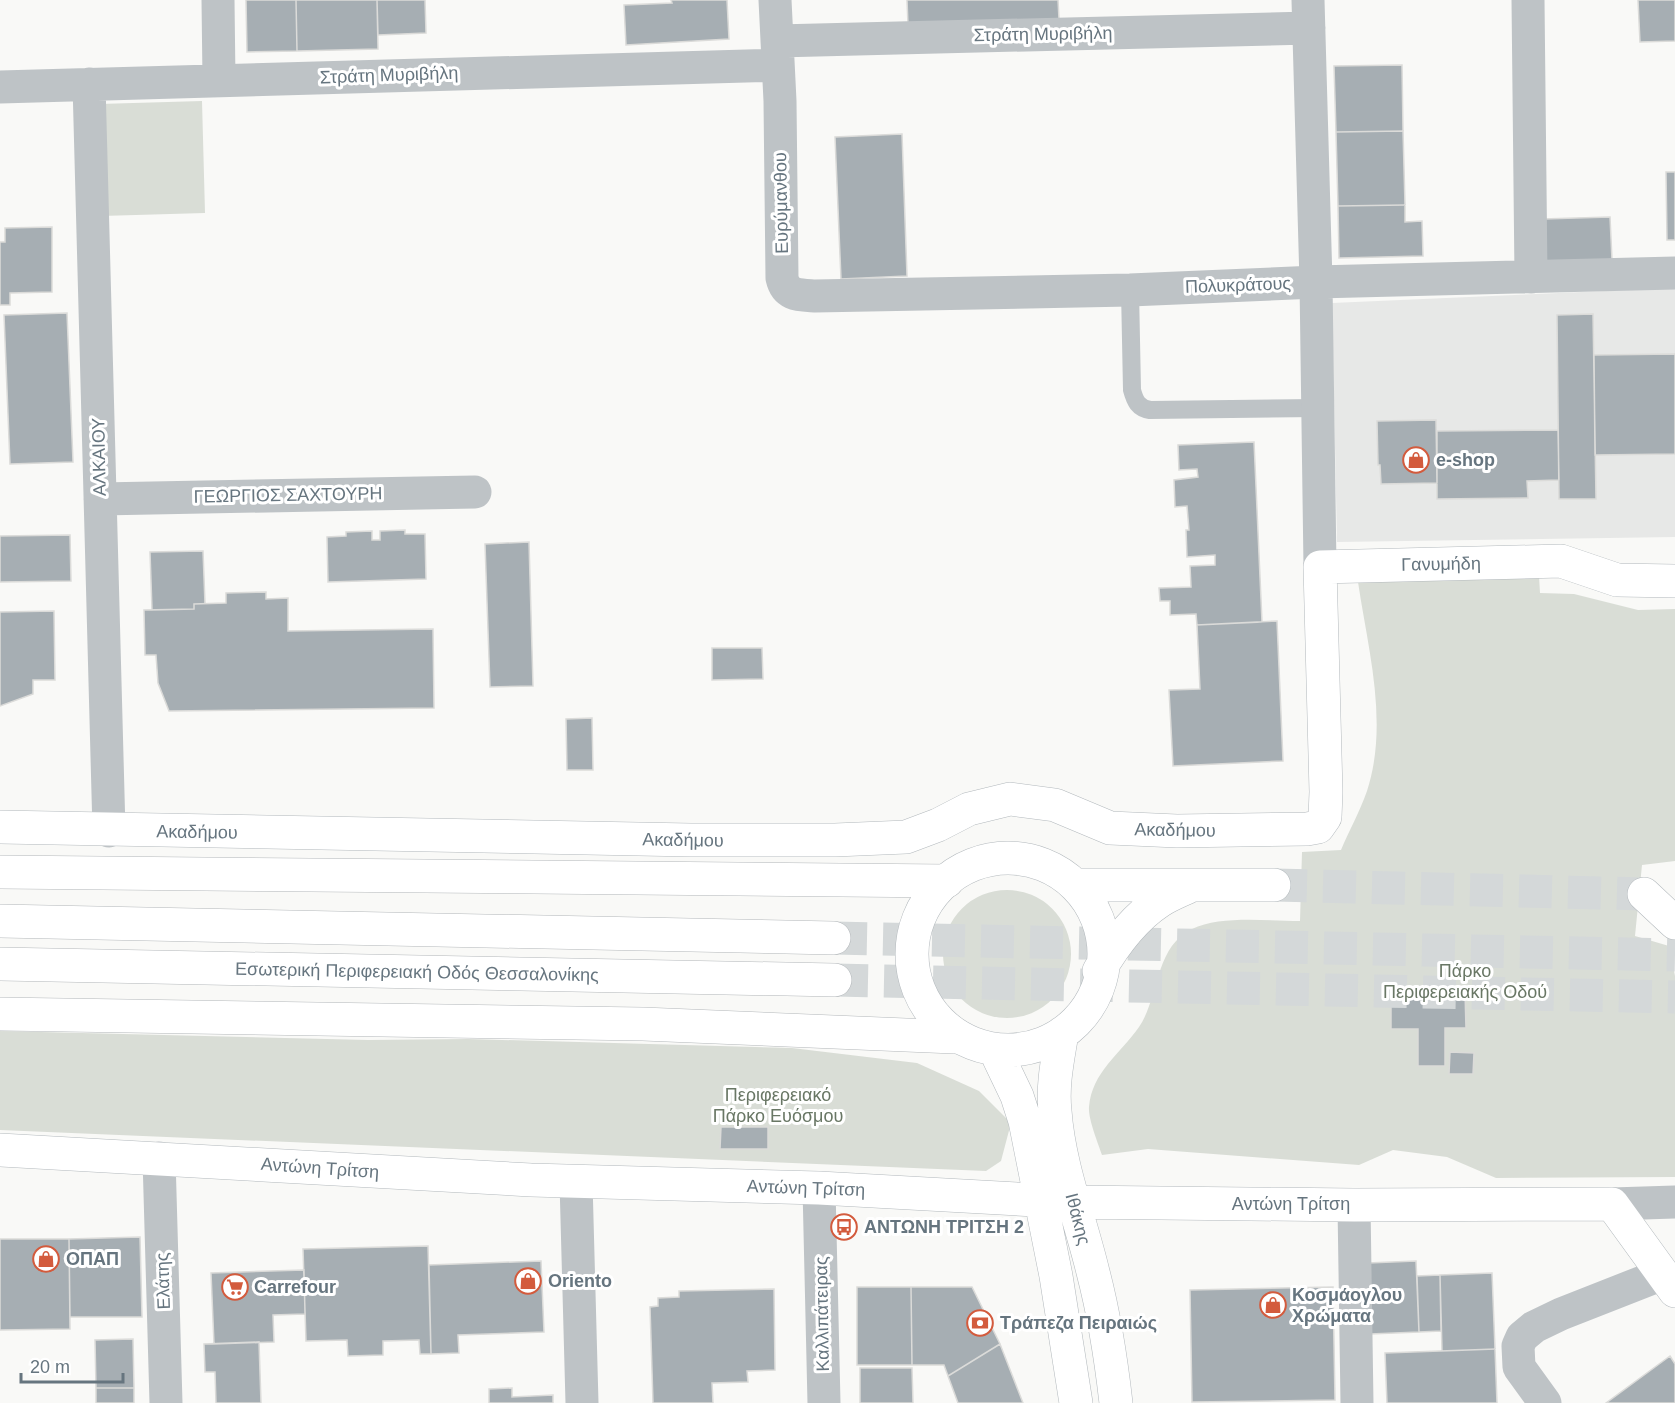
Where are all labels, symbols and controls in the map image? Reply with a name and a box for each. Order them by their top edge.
street label: Στράτη Μυριβήλη [974,23,1112,45]
street label: Στράτη Μυριβήλη [319,63,459,87]
street label: Ευρύμανθου [770,152,792,254]
street label: Πολυκράτους [1185,273,1292,297]
street label: ΑΛΚΑΙΟΥ [88,418,110,496]
shop icon: e-shop [1401,445,1431,475]
place label: e-shop [1436,450,1495,470]
street label: ΓΕΩΡΓΙΟΣ ΣΑΧΤΟΥΡΗ [194,483,382,507]
street label: Γανυμήδη [1401,553,1481,575]
street label: Ακαδήμου [1134,819,1216,841]
street label: Ακαδήμου [156,821,238,843]
street label: Ακαδήμου [642,829,724,851]
street label: Εσωτερική Περιφερειακή Οδός Θεσσαλονίκης [235,959,599,985]
park label: Πάρκο Περιφερειακής Οδού [1383,961,1547,1002]
park label: Περιφερειακό Πάρκο Ευόσμου [713,1085,843,1126]
street label: Αντώνη Τρίτση [260,1154,380,1182]
street label: Αντώνη Τρίτση [746,1176,866,1200]
street label: Ιθάκης [1061,1191,1095,1248]
street label: Αντώνη Τρίτση [1232,1194,1350,1214]
bus stop icon: ΑΝΤΩΝΗ ΤΡΙΤΣΗ 2 [829,1212,859,1242]
place label: ΑΝΤΩΝΗ ΤΡΙΤΣΗ 2 [864,1217,1024,1237]
shop icon: ΟΠΑΠ [31,1244,61,1274]
place label: ΟΠΑΠ [66,1249,119,1269]
street label: Ελάτης [152,1252,174,1310]
street label: Καλλιπάτειρας [811,1256,833,1372]
shop icon: Oriento [513,1266,543,1296]
place label: Oriento [548,1271,612,1291]
supermarket icon: Carrefour [220,1272,250,1302]
place label: Carrefour [254,1277,336,1297]
place label: Κοσμάογλου Χρώματα [1292,1285,1402,1326]
shop icon: Κοσμάογλου Χρώματα [1258,1290,1288,1320]
bank icon: Τράπεζα Πειραιώς [965,1308,995,1338]
place label: Τράπεζα Πειραιώς [1000,1313,1157,1334]
scale bar [21,1346,123,1384]
text: 20 m [30,1357,70,1377]

